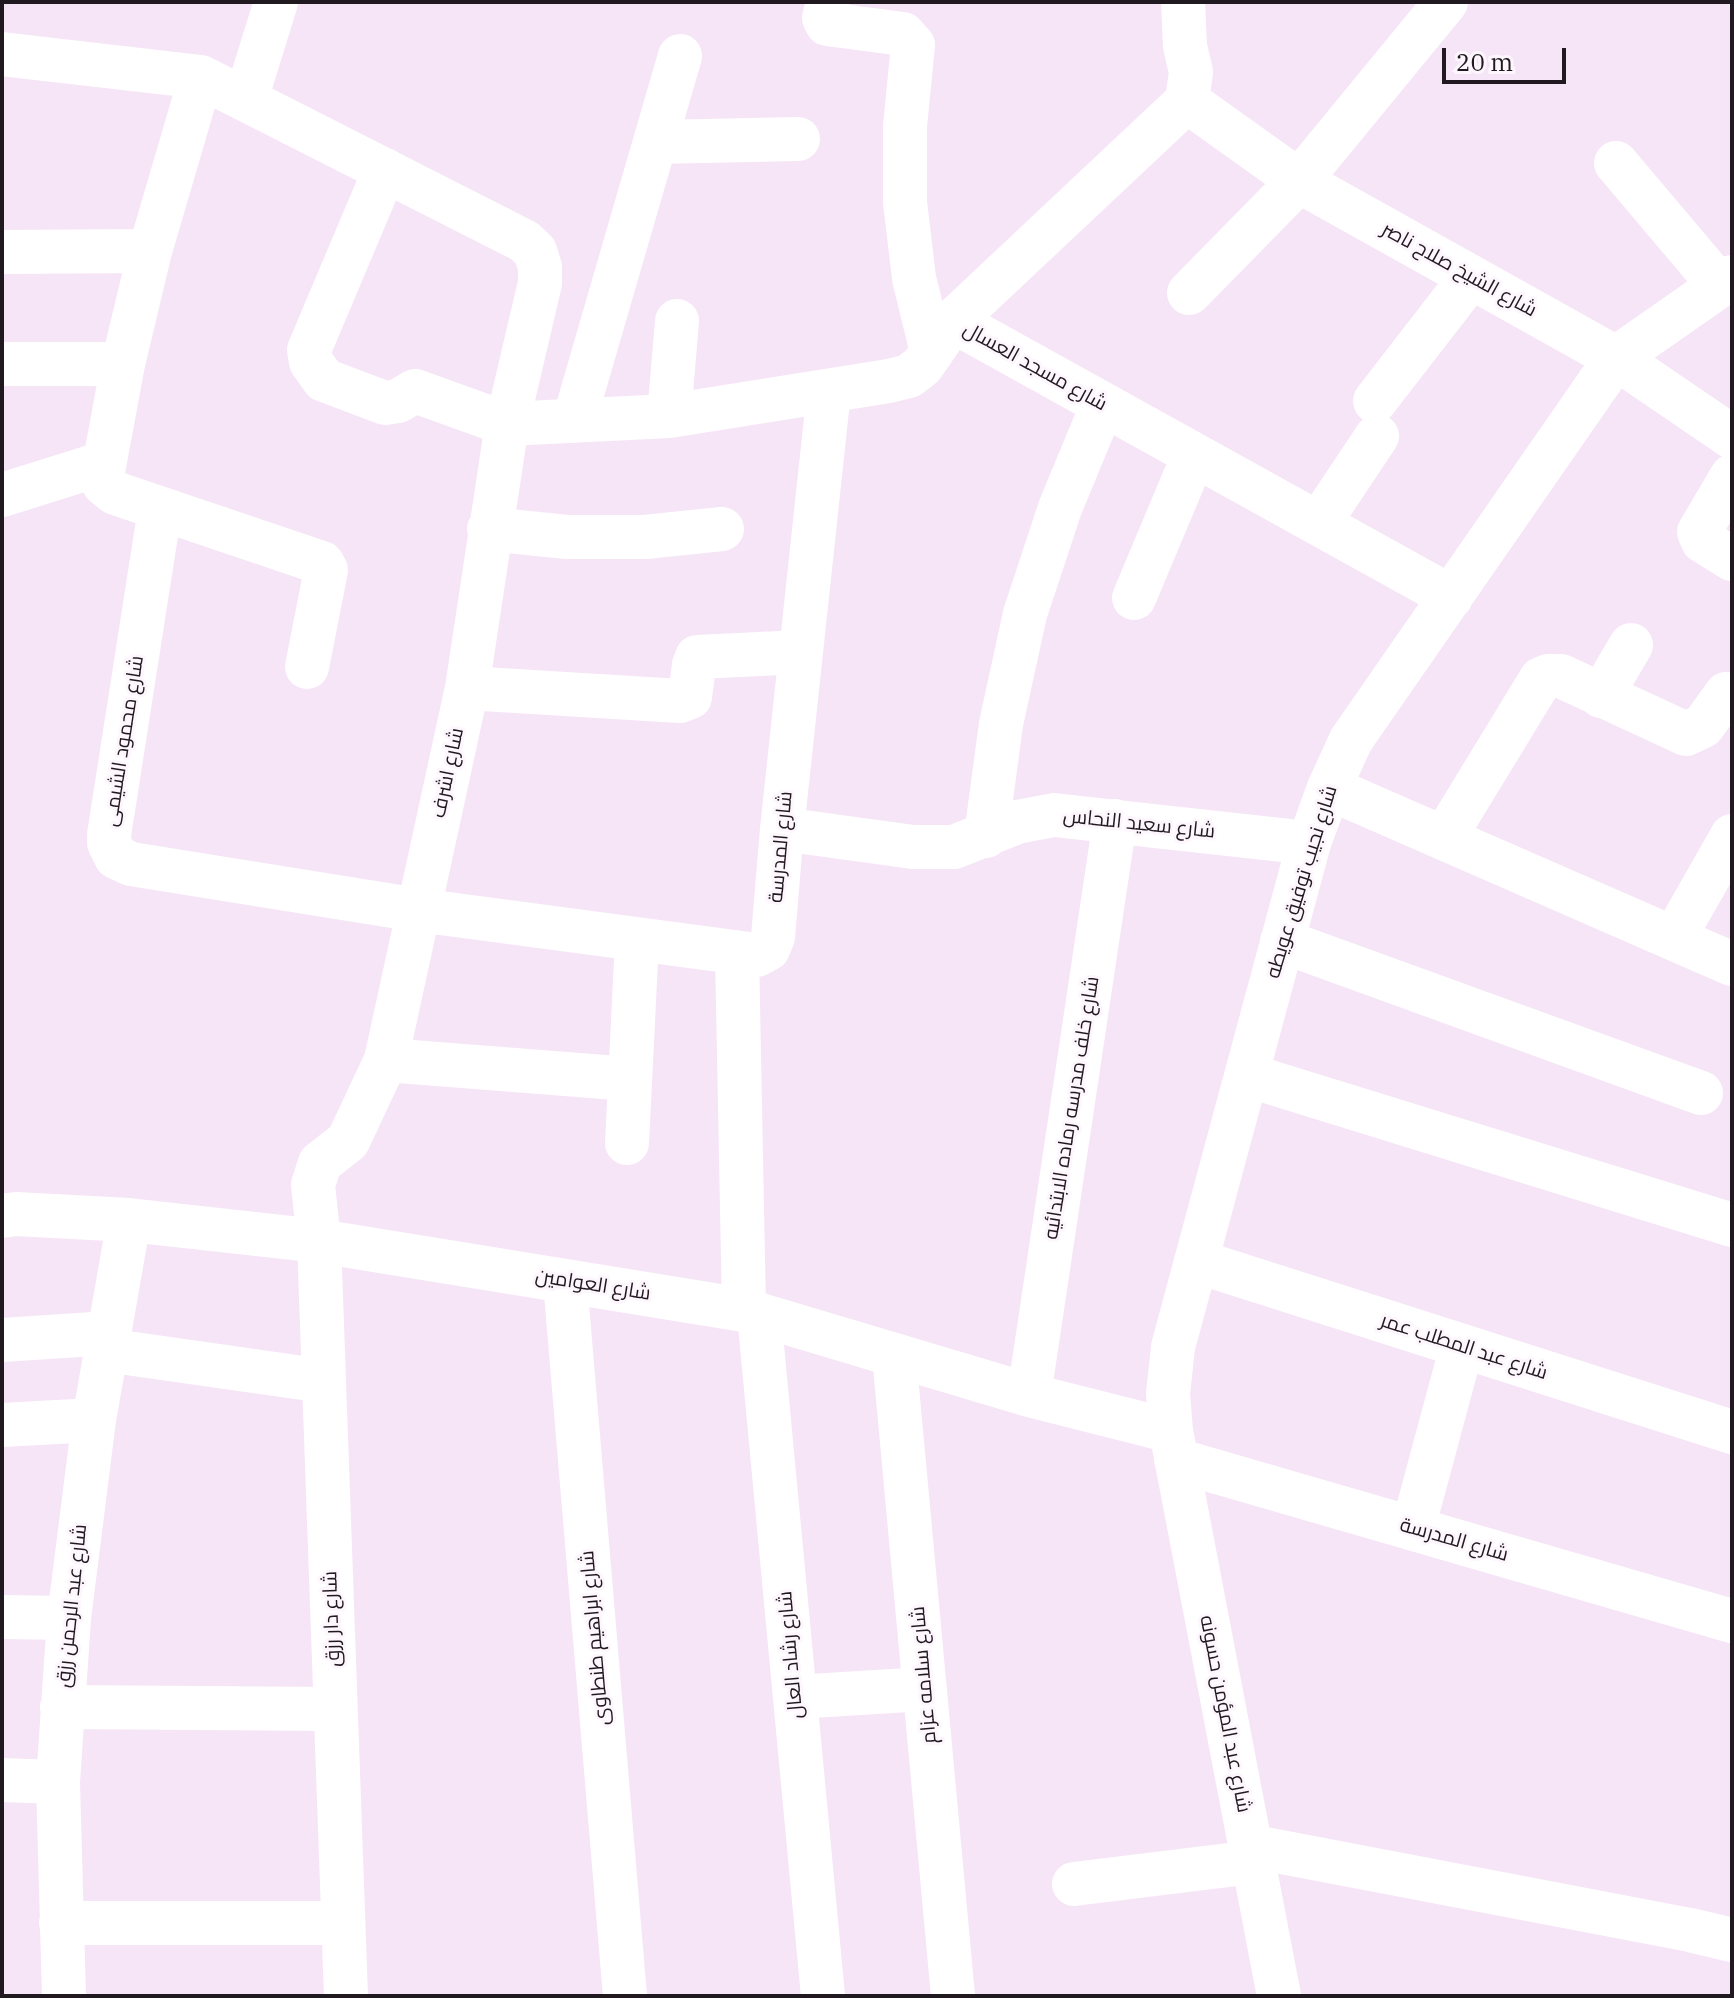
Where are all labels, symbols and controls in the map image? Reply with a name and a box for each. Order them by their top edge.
scale bar [1446,32,1570,82]
text: 20 m [1456,46,1513,78]
street label: شارع الشيخ صلاح ناصر [1377,217,1541,323]
street label: شارع مسجد العسال [959,318,1111,416]
street label: شارع محمود الشيمى [99,654,149,828]
street label: شارع اشرف [427,726,469,820]
street label: شارع نجيب توفيق عويطه [1261,783,1343,981]
street label: شارع المدرسة [764,790,798,904]
street label: شارع سعيد النحاس [1062,804,1216,844]
street label: شارع خلف مدرسه رماده الابتدائيه [1039,975,1105,1241]
street label: شارع العوامين [534,1264,652,1306]
street label: شارع عبد المطلب عمر [1377,1309,1551,1385]
street label: شارع المدرسة [1397,1513,1511,1567]
street label: شارع عبد الرحمن رزق [51,1523,93,1689]
street label: شارع ابراهيم طنطاوى [575,1550,615,1726]
street label: شارع دار رزق [318,1571,346,1667]
street label: شارع رشاد العال [773,1590,809,1720]
street label: شارع سلامه عزام [906,1605,942,1745]
street label: شارع عبد المؤمن حسونه [1194,1613,1256,1815]

